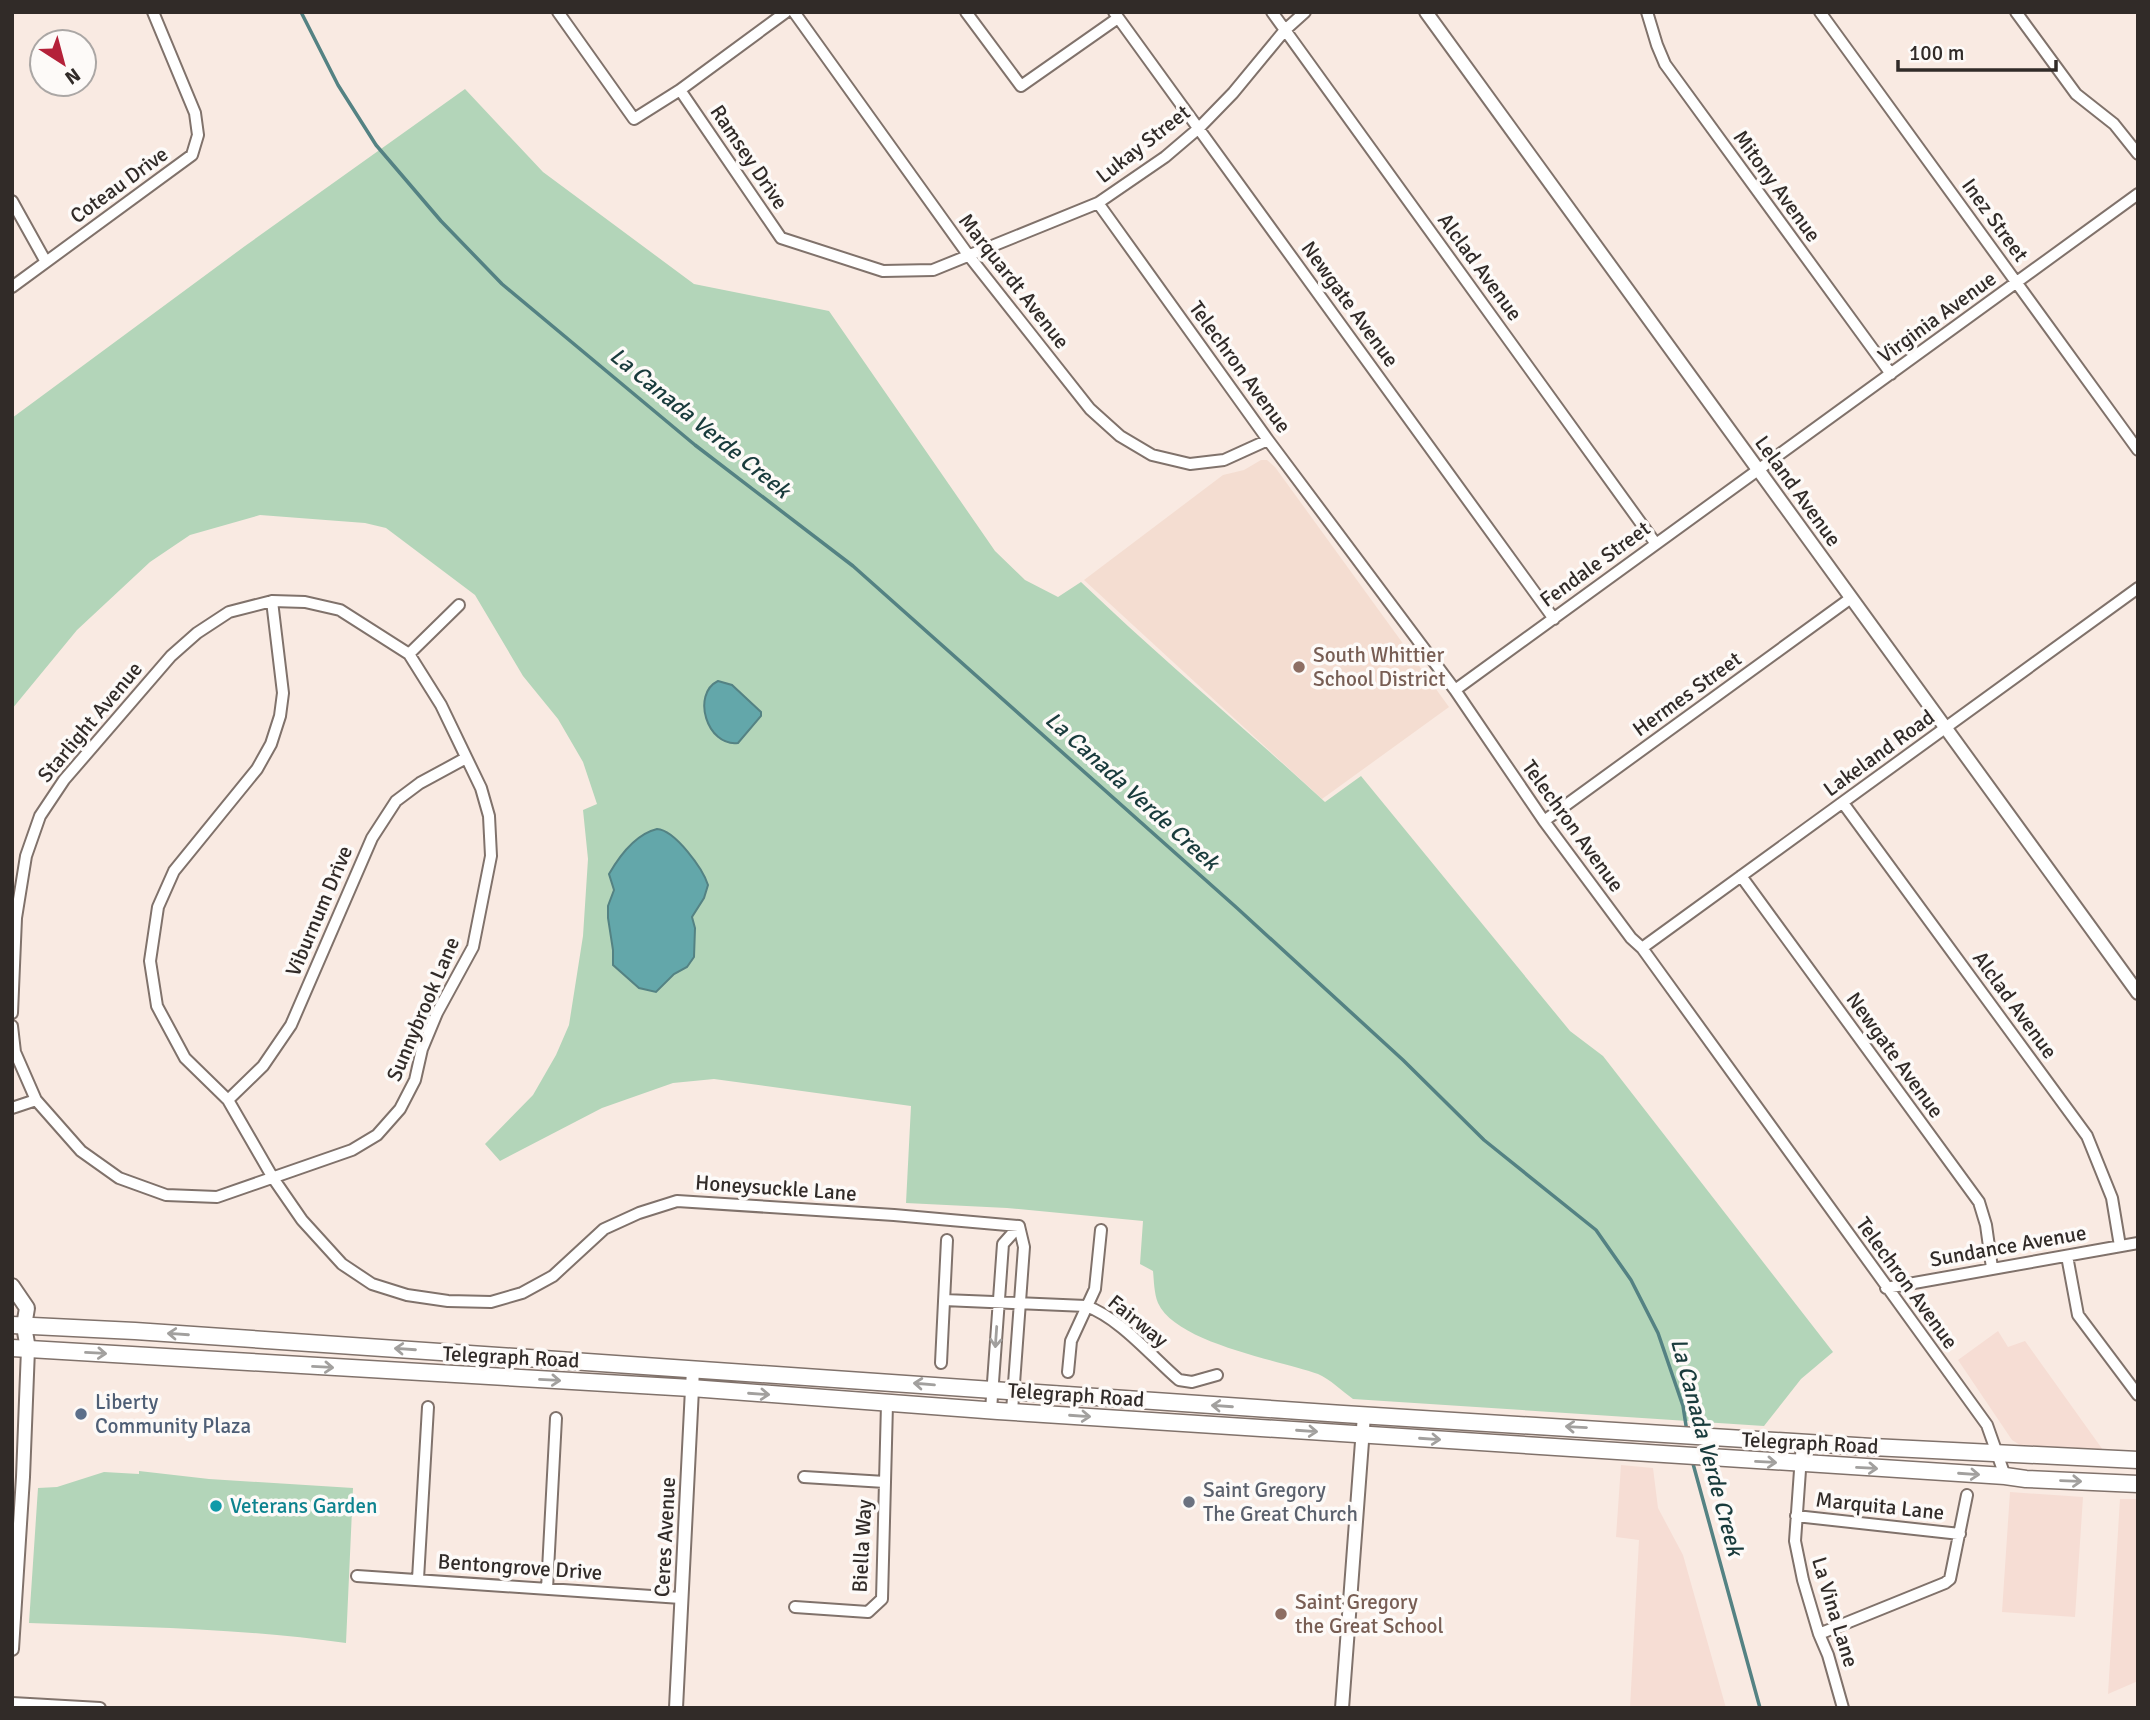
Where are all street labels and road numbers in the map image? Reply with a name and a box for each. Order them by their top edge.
street label: Lukay Street [1091,99,1195,189]
street label: Ramsey Drive [704,100,794,214]
street label: Mitony Avenue [1728,125,1826,247]
street label: Coteau Drive [65,141,173,229]
street label: Inez Street [1956,173,2034,267]
street label: Marquardt Avenue [953,208,1075,354]
street label: Alclad Avenue [1432,208,1528,326]
street label: Newgate Avenue [1296,236,1404,372]
street label: Virginia Avenue [1873,265,2001,369]
street label: Telechron Avenue [1183,296,1297,438]
street label: Leland Avenue [1749,431,1847,551]
street label: Fendale Street [1535,515,1655,613]
street label: Hermes Street [1628,646,1746,742]
street label: Starlight Avenue [32,656,148,788]
street label: Lakeland Road [1818,704,1940,802]
street label: Telechron Avenue [1516,755,1630,897]
street label: Viburnum Drive [280,842,358,980]
street label: Sunnybrook Lane [381,933,465,1085]
street label: Alclad Avenue [1967,946,2063,1064]
street label: Newgate Avenue [1841,987,1949,1123]
street label: Honeysuckle Lane [694,1169,858,1207]
street label: Telechron Avenue [1850,1212,1964,1354]
street label: Sundance Avenue [1928,1219,2088,1273]
street label: Fairway [1103,1289,1174,1353]
street label: Telegraph Road [442,1340,580,1374]
street label: Telegraph Road [1007,1377,1145,1413]
street label: Telegraph Road [1741,1426,1879,1460]
street label: Ceres Avenue [649,1476,681,1598]
street label: Marquita Lane [1814,1486,1946,1526]
street label: Biella Way [847,1498,877,1593]
street label: Bentongrove Drive [437,1548,603,1586]
street label: La Vina Lane [1806,1554,1864,1670]

